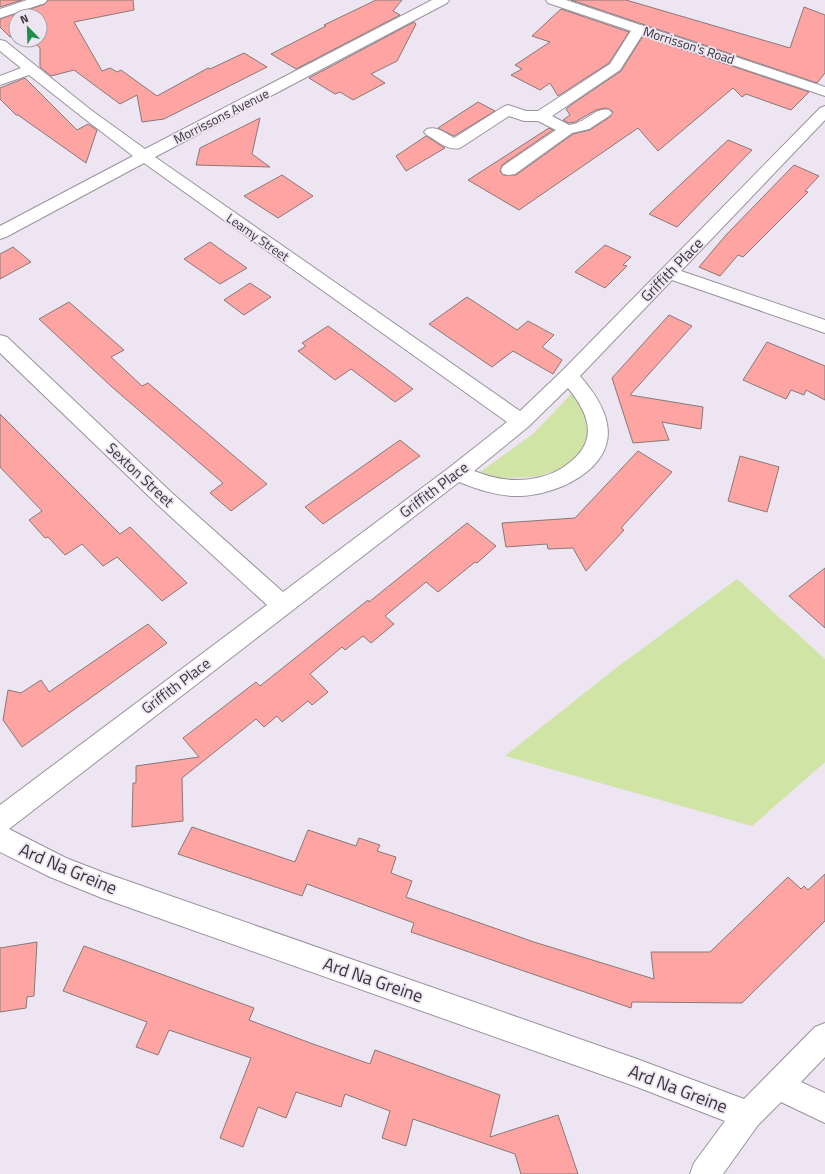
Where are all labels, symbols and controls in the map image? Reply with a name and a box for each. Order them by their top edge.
north arrow [8,8,48,48]
text: N [17,10,31,28]
street label: Morrisson's Road [641,21,737,69]
street label: Morrissons Avenue [170,83,272,149]
street label: Leamy Street [222,208,294,266]
street label: Griffith Place [635,232,708,307]
street label: Sexton Street [101,437,180,513]
street label: Griffith Place [394,456,473,523]
street label: Griffith Place [136,652,215,719]
street label: Ard Na Greine [15,836,121,901]
street label: Ard Na Greine [319,950,427,1009]
street label: Ard Na Greine [625,1057,732,1120]

